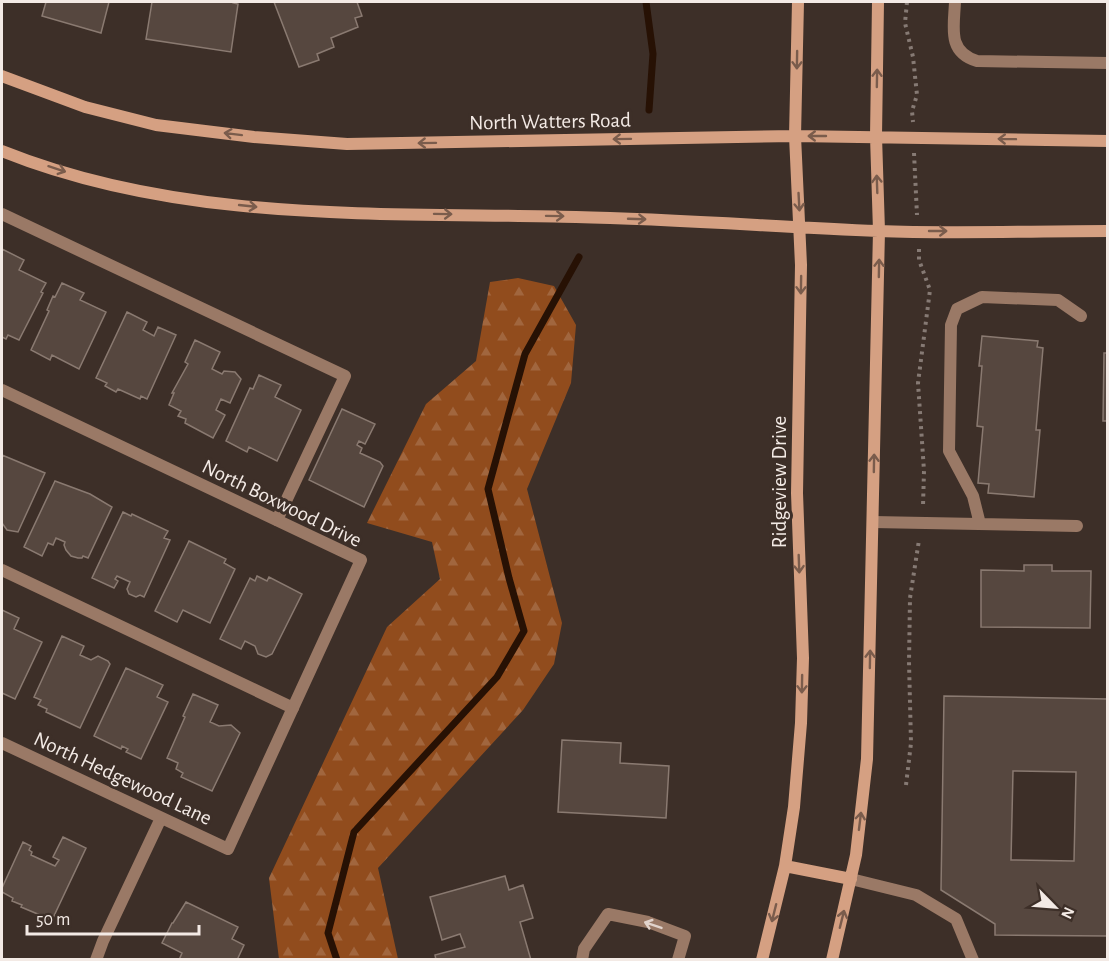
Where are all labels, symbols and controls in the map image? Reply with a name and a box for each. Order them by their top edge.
one-way arrow [791,49,803,69]
one-way arrow [871,68,882,88]
street label: North Watters Road [469,110,631,133]
one-way arrow [223,129,243,140]
one-way arrow [808,130,828,142]
one-way arrow [613,133,633,145]
one-way arrow [998,133,1018,145]
one-way arrow [418,137,438,148]
one-way arrow [47,164,66,175]
one-way arrow [872,174,883,194]
one-way arrow [794,192,805,212]
one-way arrow [237,201,257,212]
one-way arrow [432,208,452,220]
one-way arrow [544,210,564,222]
one-way arrow [627,214,647,225]
one-way arrow [927,225,947,237]
one-way arrow [873,259,884,279]
one-way arrow [795,274,807,294]
street label: Ridgeview Drive [769,416,790,548]
one-way arrow [868,454,880,474]
street label: North Boxwood Drive [199,456,365,551]
one-way arrow [793,553,805,573]
one-way arrow [864,650,876,670]
one-way arrow [797,673,808,693]
street label: North Hedgewood Lane [30,728,215,829]
one-way arrow [855,812,866,832]
north arrow [1025,877,1085,937]
scale bar [27,898,200,936]
one-way arrow [768,903,779,922]
text: N [1058,904,1077,921]
one-way arrow [837,910,849,929]
text: 50 m [36,911,70,929]
one-way arrow [644,918,663,929]

